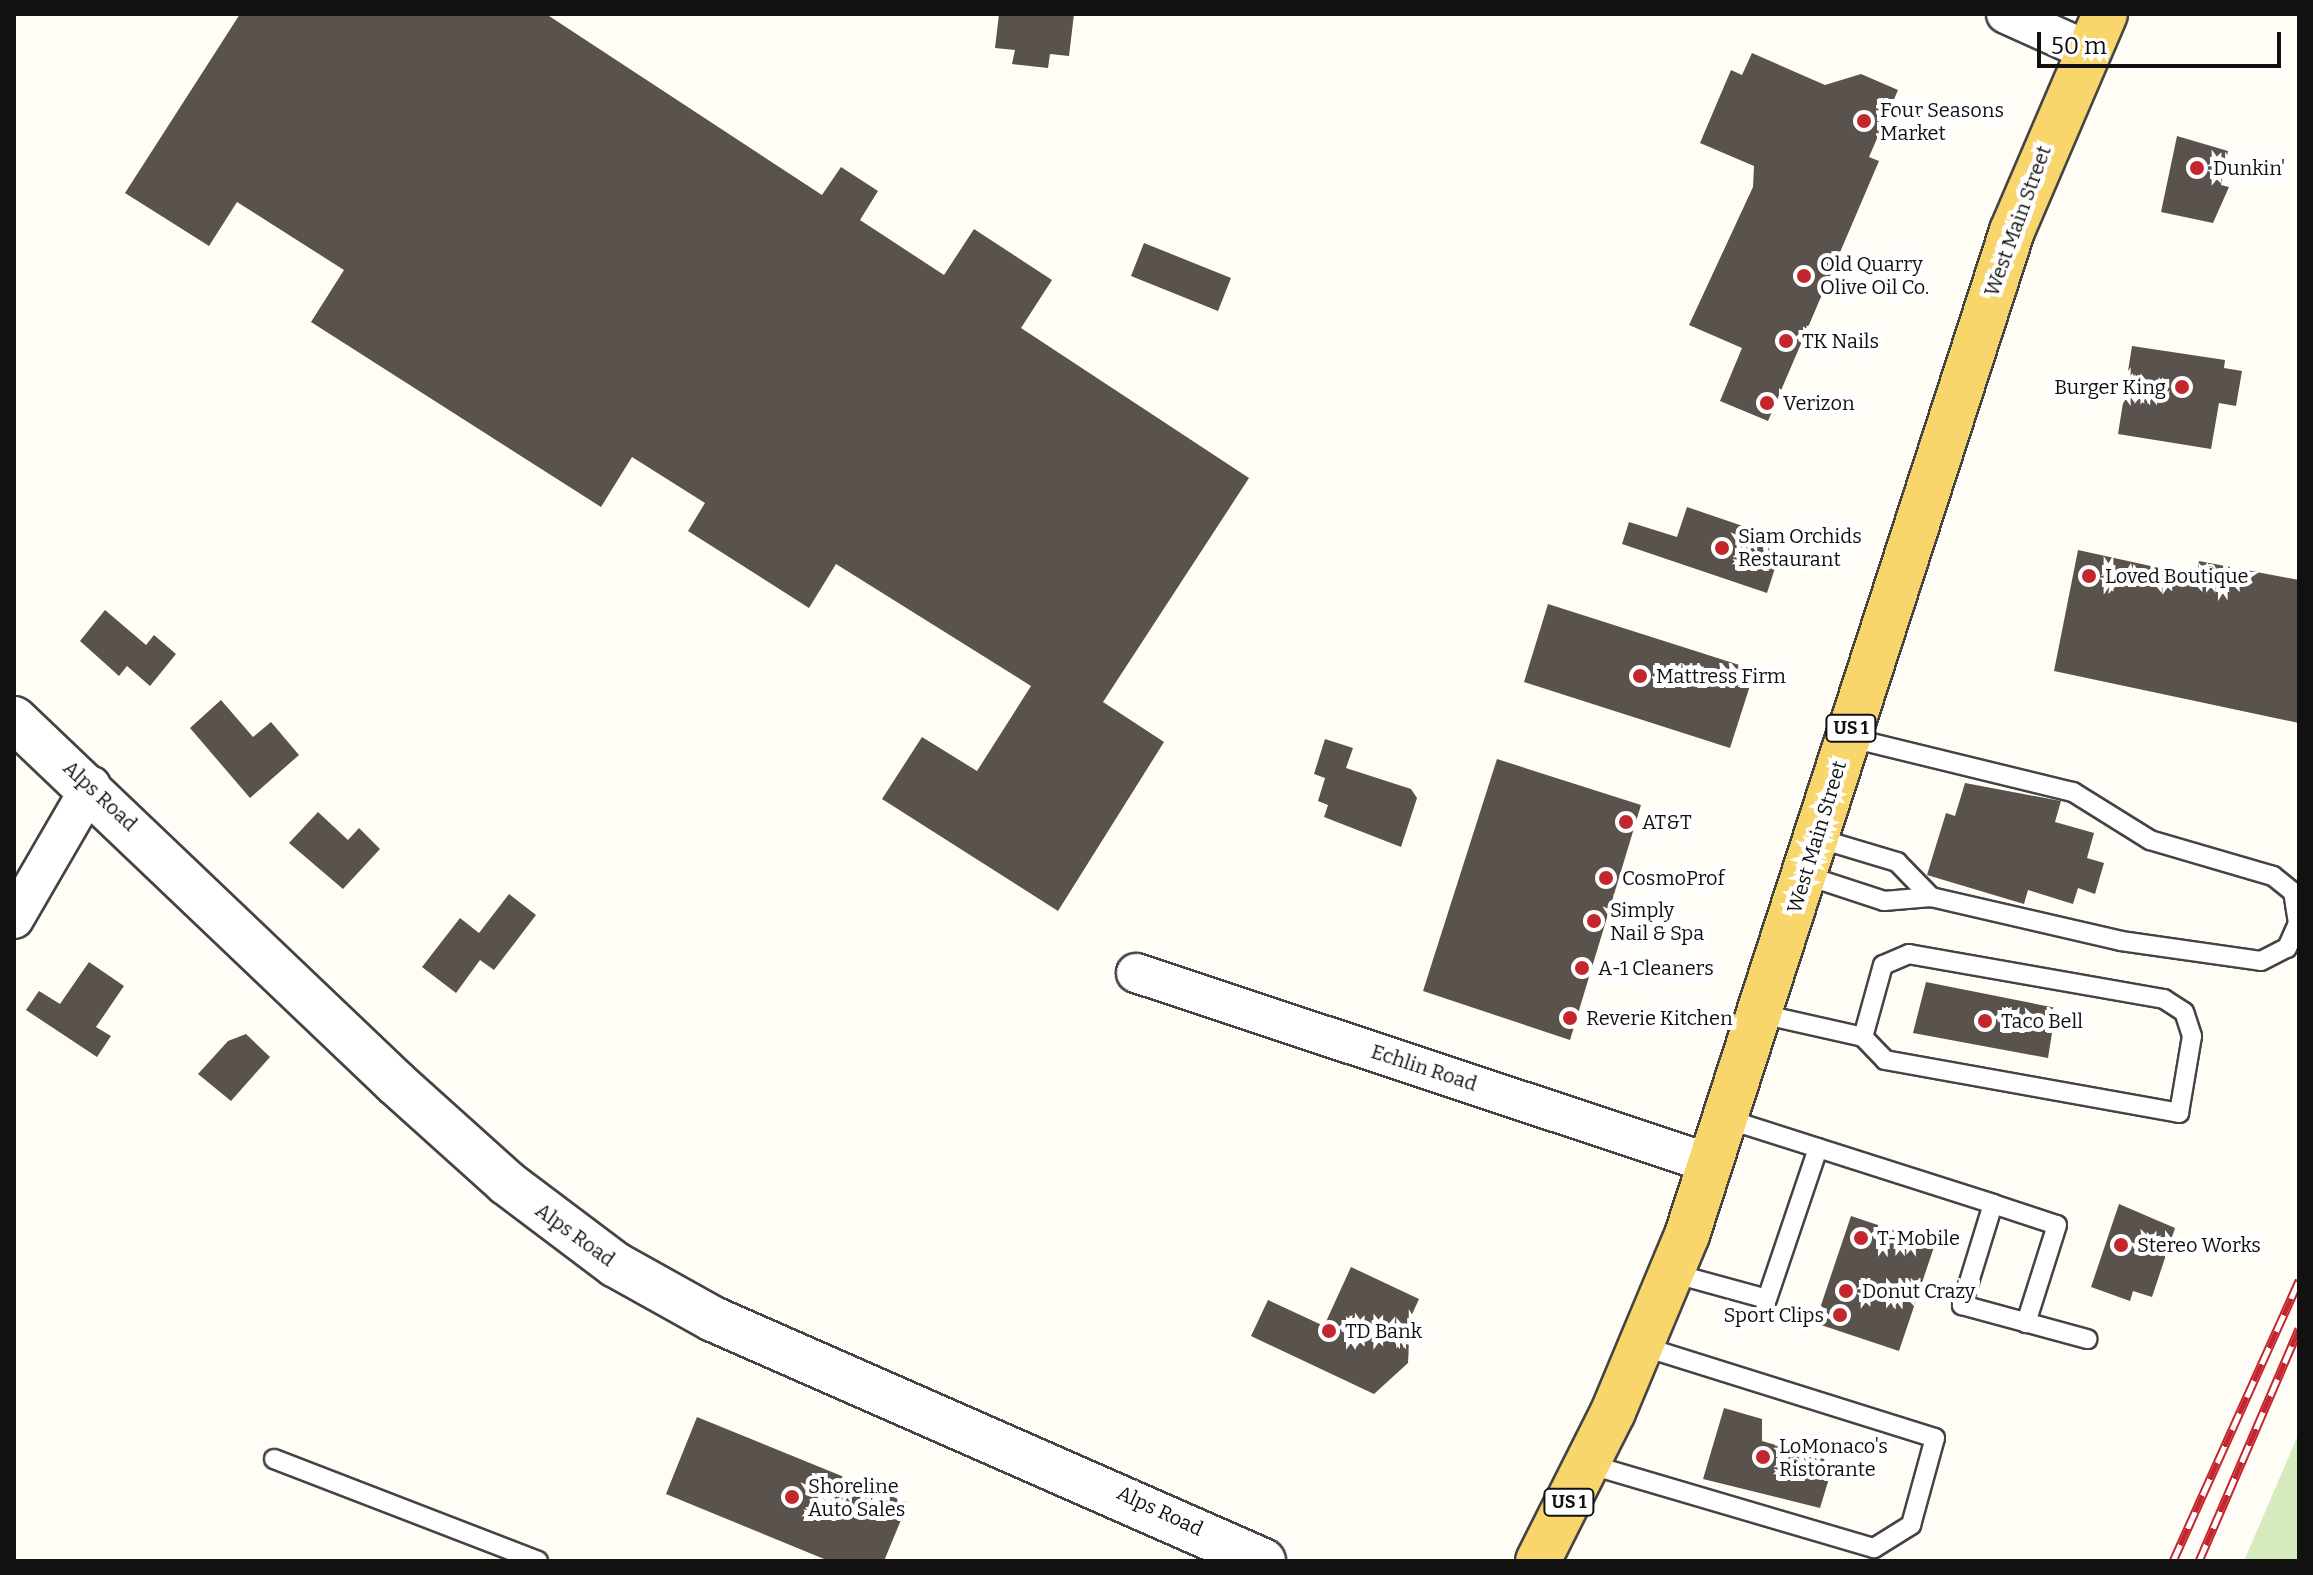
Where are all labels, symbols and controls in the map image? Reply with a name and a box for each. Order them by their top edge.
scale bar [2041,16,2285,66]
text: 50 m [2051,32,2107,60]
place label: Four Seasons Market [1880,98,2004,145]
marker: Four Seasons Market [1855,112,1873,130]
street label: West Main Street [1980,143,2056,299]
place label: Dunkin' [2213,156,2285,180]
marker: Dunkin' [2188,159,2206,177]
place label: Old Quarry Olive Oil Co. [1820,252,1929,299]
marker: Old Quarry Olive Oil Co. [1795,267,1813,285]
place label: TK Nails [1802,329,1879,353]
marker: TK Nails [1777,332,1795,350]
place label: Burger King [2054,375,2166,399]
marker: Burger King [2173,378,2191,396]
place label: Verizon [1783,391,1855,415]
marker: Verizon [1758,394,1776,412]
place label: Siam Orchids Restaurant [1738,524,1862,571]
marker: Siam Orchids Restaurant [1713,539,1731,557]
place label: Loved Boutique [2105,564,2249,588]
marker: Loved Boutique [2080,567,2098,585]
place label: Mattress Firm [1656,664,1786,688]
marker: Mattress Firm [1631,667,1649,685]
road number: US 1 [1825,714,1877,742]
street label: Alps Road [58,756,142,836]
street label: West Main Street [1782,758,1852,916]
place label: AT&T [1642,810,1692,834]
marker: AT&T [1617,813,1635,831]
place label: CosmoProf [1622,866,1725,890]
marker: CosmoProf [1597,869,1615,887]
place label: Simply Nail & Spa [1610,898,1704,945]
marker: Simply Nail & Spa [1585,912,1603,930]
place label: A-1 Cleaners [1598,956,1714,980]
marker: A-1 Cleaners [1573,959,1591,977]
place label: Reverie Kitchen [1586,1006,1733,1030]
marker: Reverie Kitchen [1561,1009,1579,1027]
place label: Taco Bell [2001,1009,2083,1033]
marker: Taco Bell [1976,1012,1994,1030]
street label: Echlin Road [1368,1040,1480,1096]
street label: Alps Road [531,1198,619,1272]
place label: T-Mobile [1877,1226,1960,1250]
marker: T-Mobile [1852,1229,1870,1247]
place label: Stereo Works [2137,1233,2261,1257]
marker: Stereo Works [2112,1236,2130,1254]
place label: Donut Crazy [1862,1279,1975,1303]
marker: Donut Crazy [1837,1282,1855,1300]
place label: Sport Clips [1724,1303,1824,1327]
marker: Sport Clips [1831,1306,1849,1324]
place label: TD Bank [1345,1319,1422,1343]
marker: TD Bank [1320,1322,1338,1340]
place label: LoMonaco's Ristorante [1779,1434,1888,1481]
marker: LoMonaco's Ristorante [1754,1448,1772,1466]
place label: Shoreline Auto Sales [808,1474,905,1521]
street label: Alps Road [1113,1481,1207,1541]
marker: Shoreline Auto Sales [783,1488,801,1506]
road number: US 1 [1543,1488,1595,1516]

